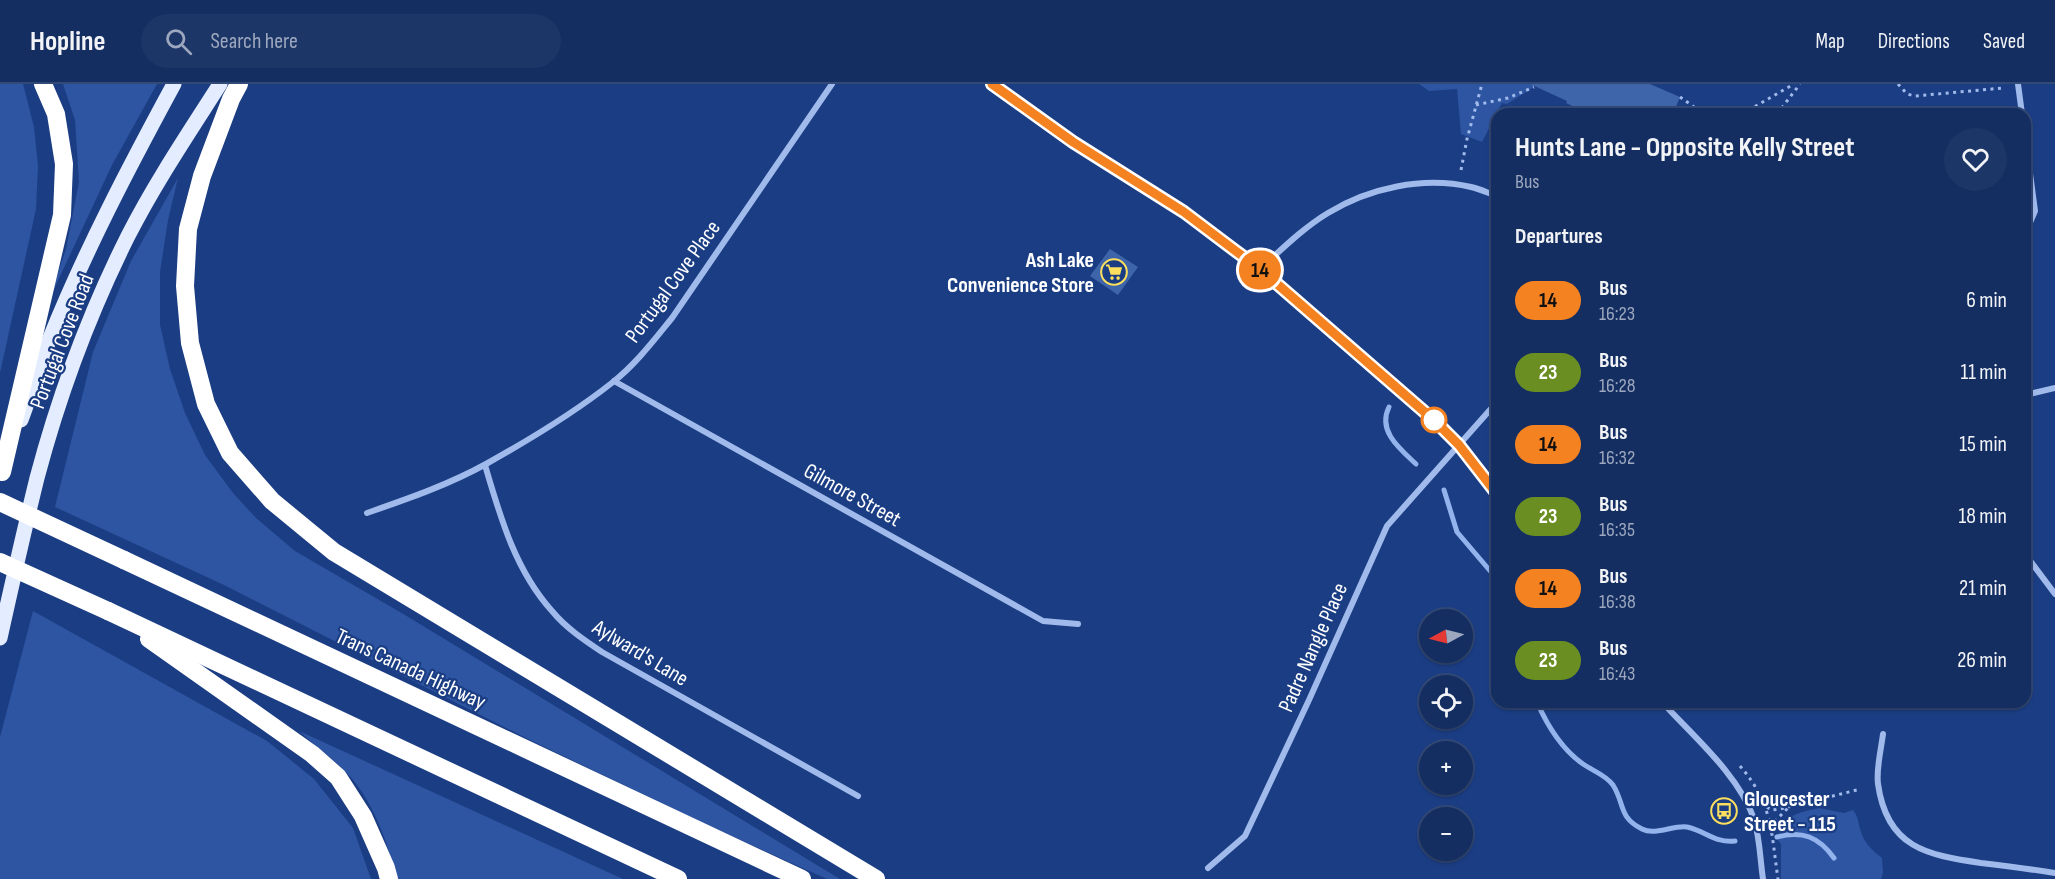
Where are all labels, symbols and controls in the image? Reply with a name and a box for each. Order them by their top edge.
search box [141,14,561,68]
text: Hopline [30,25,105,58]
icon: search [162,25,195,58]
text: Search here [210,28,298,55]
text: Map [1815,29,1845,54]
text: Directions [1878,29,1950,54]
text: Saved [1983,29,2025,54]
button: heart [1944,128,2007,191]
text: Hunts Lane - Opposite Kelly Street [1515,131,1854,164]
text: Bus [1515,170,1539,194]
street label: Portugal Cove Place [620,215,727,348]
text: Departures [1515,223,1603,250]
place label: Ash Lake Convenience Store [947,247,1094,299]
line badge: 14 [1233,250,1287,290]
supermarket icon: Ash Lake Convenience Store [1099,257,1129,287]
text: 14 [1251,258,1269,283]
street label: Portugal Cove Road [24,270,100,413]
text: Bus [1599,275,1628,302]
text: 6 min [1966,287,2007,314]
text: 14 [1539,288,1557,313]
text: 16:23 [1599,302,1635,326]
text: Bus [1599,347,1628,374]
text: 11 min [1960,359,2007,386]
text: 23 [1539,360,1557,385]
text: 16:28 [1599,374,1636,398]
unlabelled marker [1421,407,1447,433]
text: Bus [1599,419,1628,446]
text: 15 min [1959,431,2007,458]
text: 14 [1539,432,1557,457]
text: 16:32 [1599,446,1635,470]
street label: Gilmore Street [799,458,906,533]
text: Bus [1599,491,1628,518]
text: 18 min [1959,503,2007,530]
text: 23 [1539,504,1557,529]
text: 16:35 [1599,518,1635,542]
text: Bus [1599,563,1628,590]
text: 21 min [1959,575,2007,602]
text: 14 [1539,576,1557,601]
street label: Padre Nangle Place [1273,579,1354,716]
text: 16:38 [1599,590,1636,614]
north arrow [1419,609,1473,663]
map controls [1419,609,1473,861]
street label: Aylward's Lane [587,614,693,692]
street label: Trans Canada Highway [331,623,490,716]
text: Bus [1599,635,1628,662]
text: 26 min [1957,647,2007,674]
text: 23 [1539,648,1557,673]
text: 16:43 [1599,662,1635,686]
button: locate [1419,675,1473,729]
button: + [1419,741,1473,795]
place label: Gloucester Street - 115 [1744,786,1836,838]
bus stop icon: Gloucester Street - 115 [1709,796,1739,826]
button: − [1419,807,1473,861]

